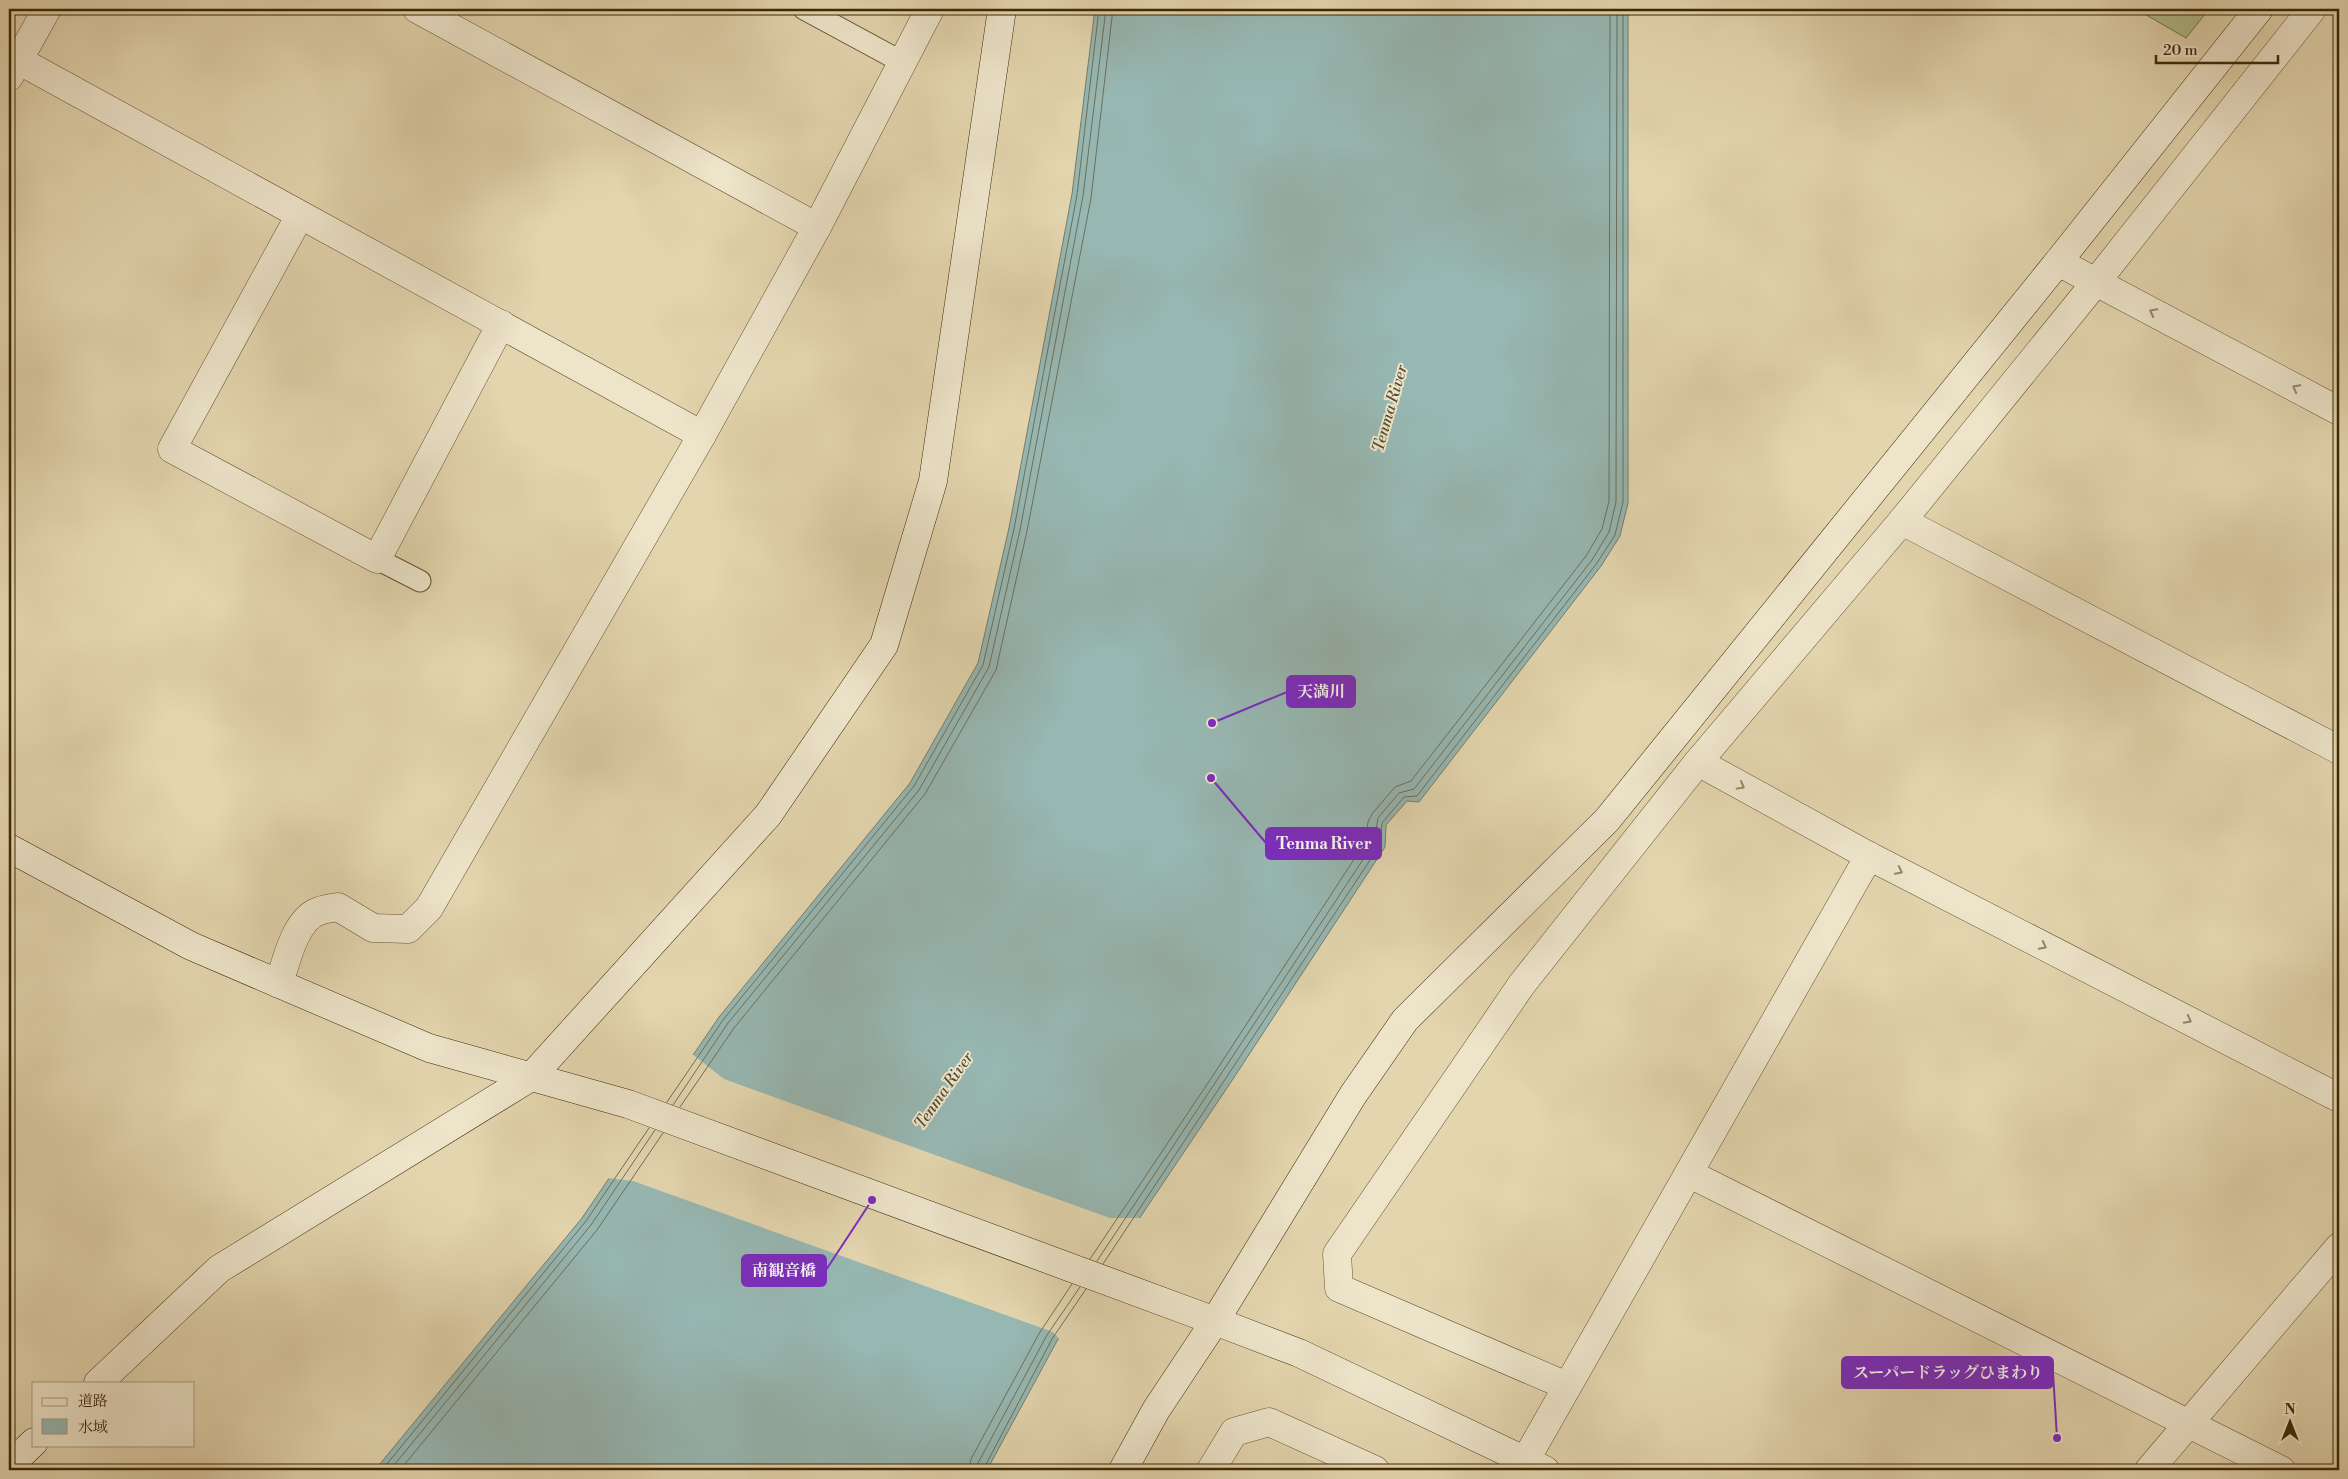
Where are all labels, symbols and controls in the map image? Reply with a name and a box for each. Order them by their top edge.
scale bar [2156,32,2278,64]
text: 20 m [2163,41,2198,60]
one-way arrow [2149,308,2158,318]
water label: Tenma River [1368,361,1412,454]
one-way arrow [2292,384,2301,394]
callout: 天満川 [1287,676,1355,707]
text: 天満川 [1297,682,1345,702]
one-way arrow [1735,780,1744,790]
callout: Tenma River [1266,828,1381,859]
text: Tenma River [1276,834,1372,854]
one-way arrow [1894,865,1903,875]
one-way arrow [2038,940,2047,950]
one-way arrow [2183,1014,2192,1024]
water label: Tenma River [910,1047,978,1133]
callout: 南観音橋 [742,1255,826,1286]
text: 南観音橋 [752,1261,816,1281]
callout: スーパードラッグひまわり [1842,1357,2053,1388]
text: スーパードラッグひまわり [1853,1363,2043,1383]
legend [32,1382,195,1446]
text: 道路 [78,1392,108,1411]
north arrow [2266,1396,2316,1446]
text: N [2284,1401,2296,1419]
text: 水域 [78,1418,108,1437]

